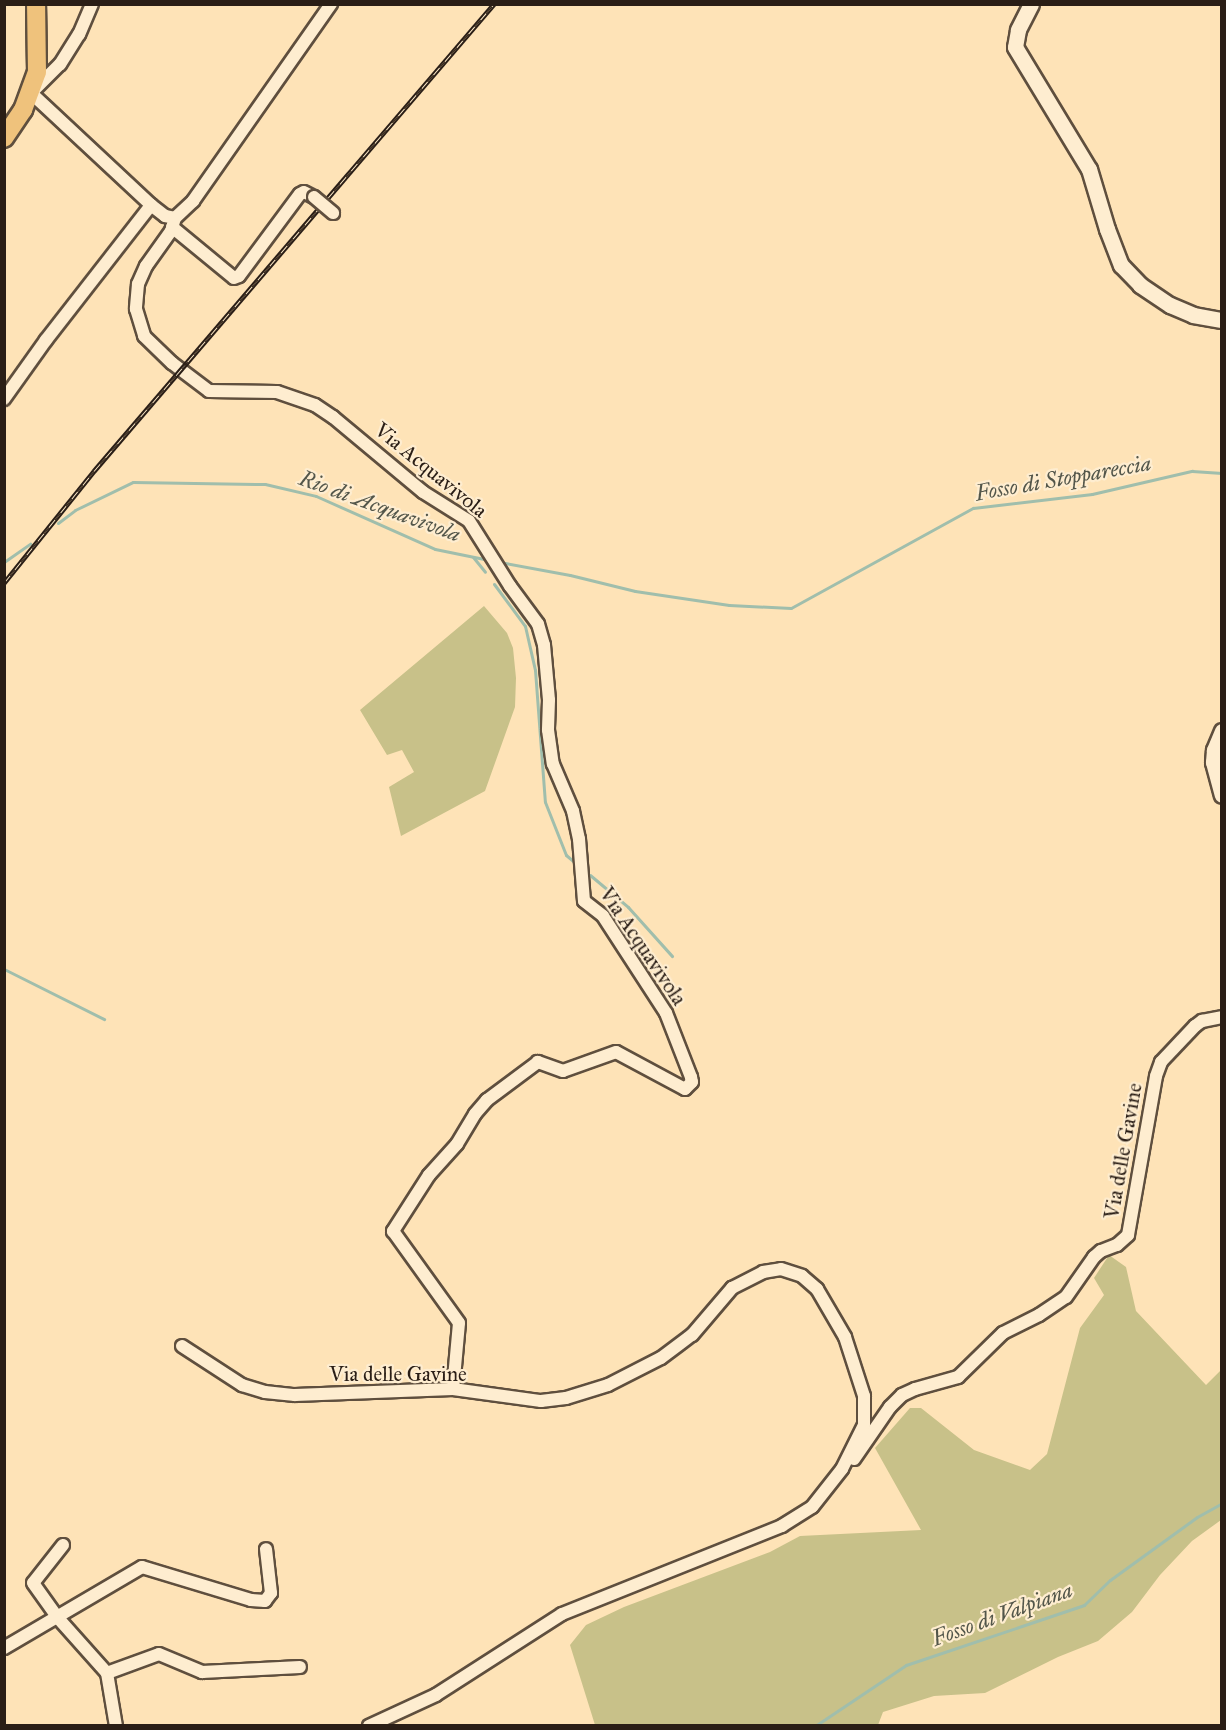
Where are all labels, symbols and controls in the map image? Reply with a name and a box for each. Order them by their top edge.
street label: Via Acquavivola [370,417,492,523]
water label: Fosso di Stoppareccia [973,450,1153,506]
water label: Rio di Acquavivola [296,465,464,547]
street label: Via Acquavivola [594,882,692,1010]
street label: Via delle Gavine [1099,1081,1147,1221]
street label: Via delle Gavine [329,1361,467,1387]
water label: Fosso di Valpiana [928,1576,1076,1652]

